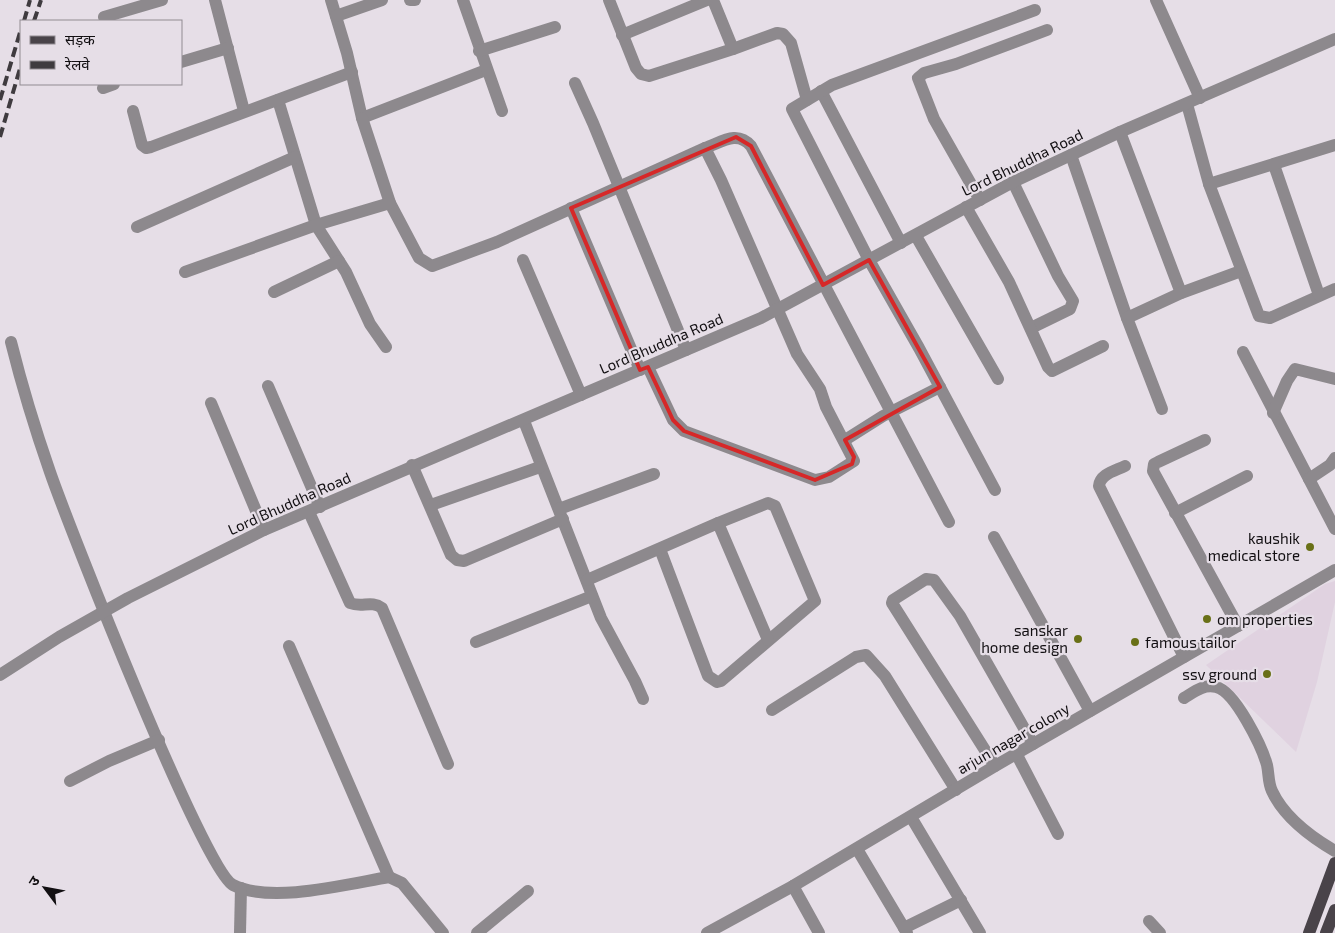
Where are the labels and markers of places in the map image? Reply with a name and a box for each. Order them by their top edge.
place label: kaushik medical store [1208,529,1300,564]
marker: kaushik medical store [1304,541,1316,553]
place label: om properties [1217,610,1313,628]
marker: om properties [1201,613,1213,625]
place label: sanskar home design [981,621,1068,656]
marker: sanskar home design [1072,633,1084,645]
place label: famous tailor [1145,633,1237,651]
marker: famous tailor [1129,636,1141,648]
place label: ssv ground [1182,665,1257,683]
marker: ssv ground [1261,668,1273,680]

